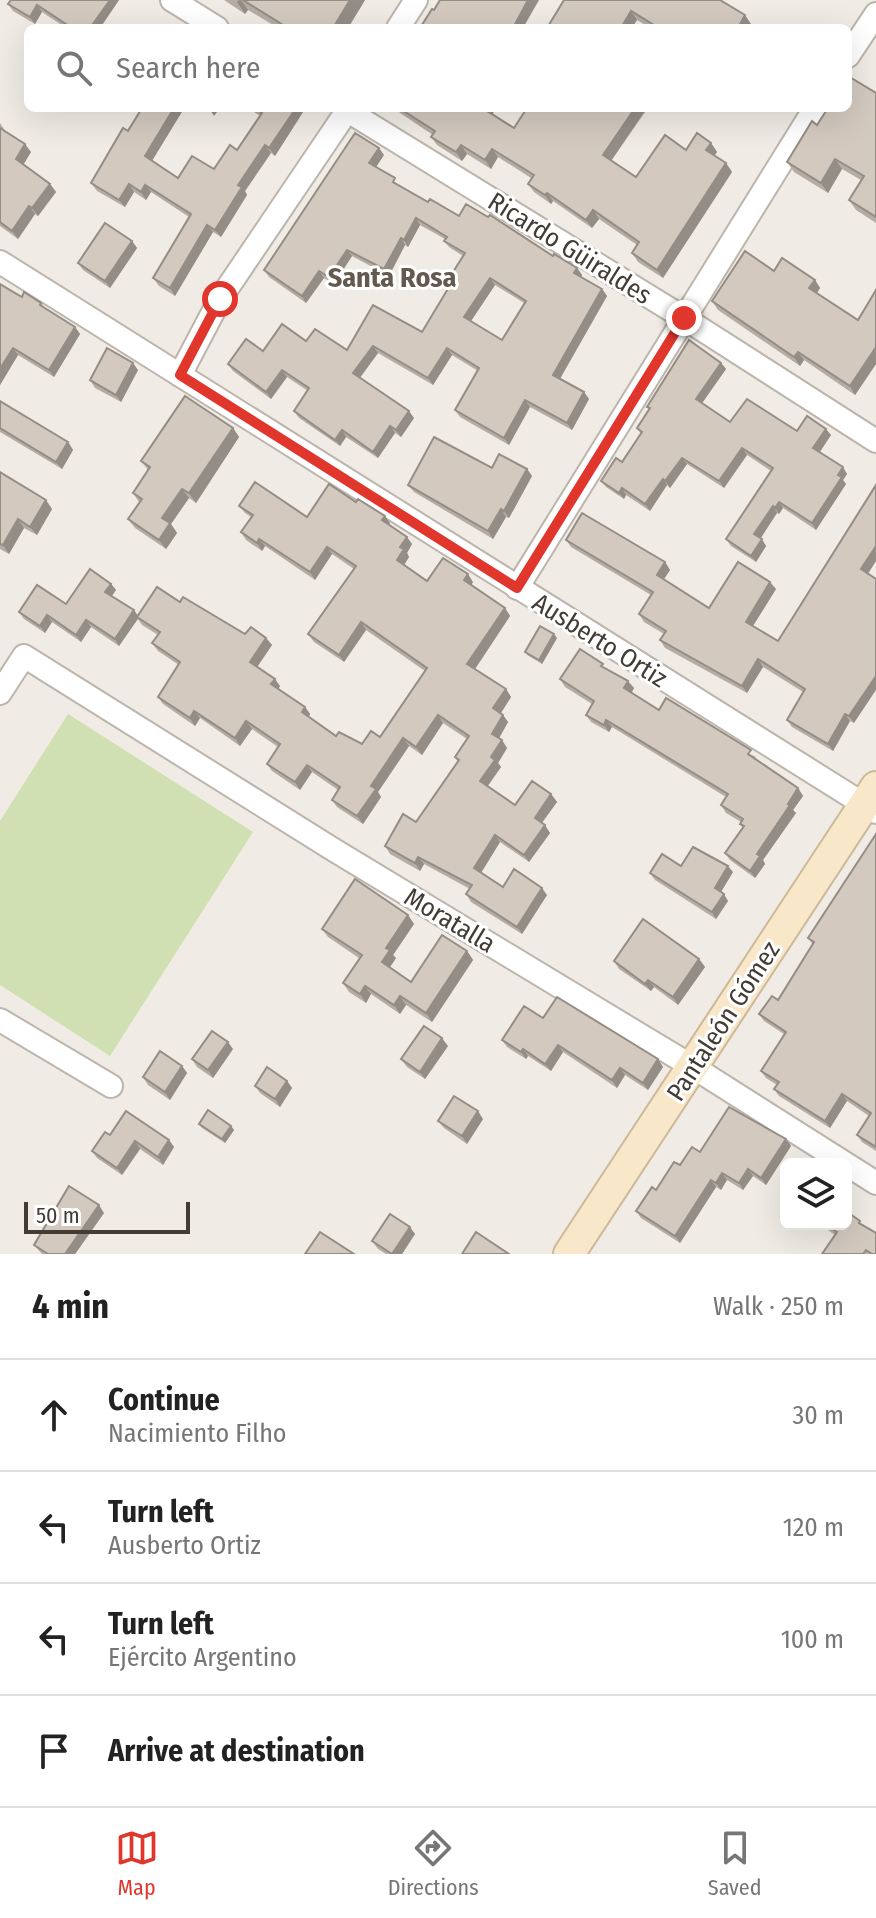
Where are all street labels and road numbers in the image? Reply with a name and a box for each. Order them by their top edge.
street label: Ricardo Güiraldes [482,186,657,311]
street label: Ausberto Ortiz [527,587,673,694]
street label: Moratalla [399,881,501,960]
street label: Pantaleón Gómez [660,936,787,1107]

